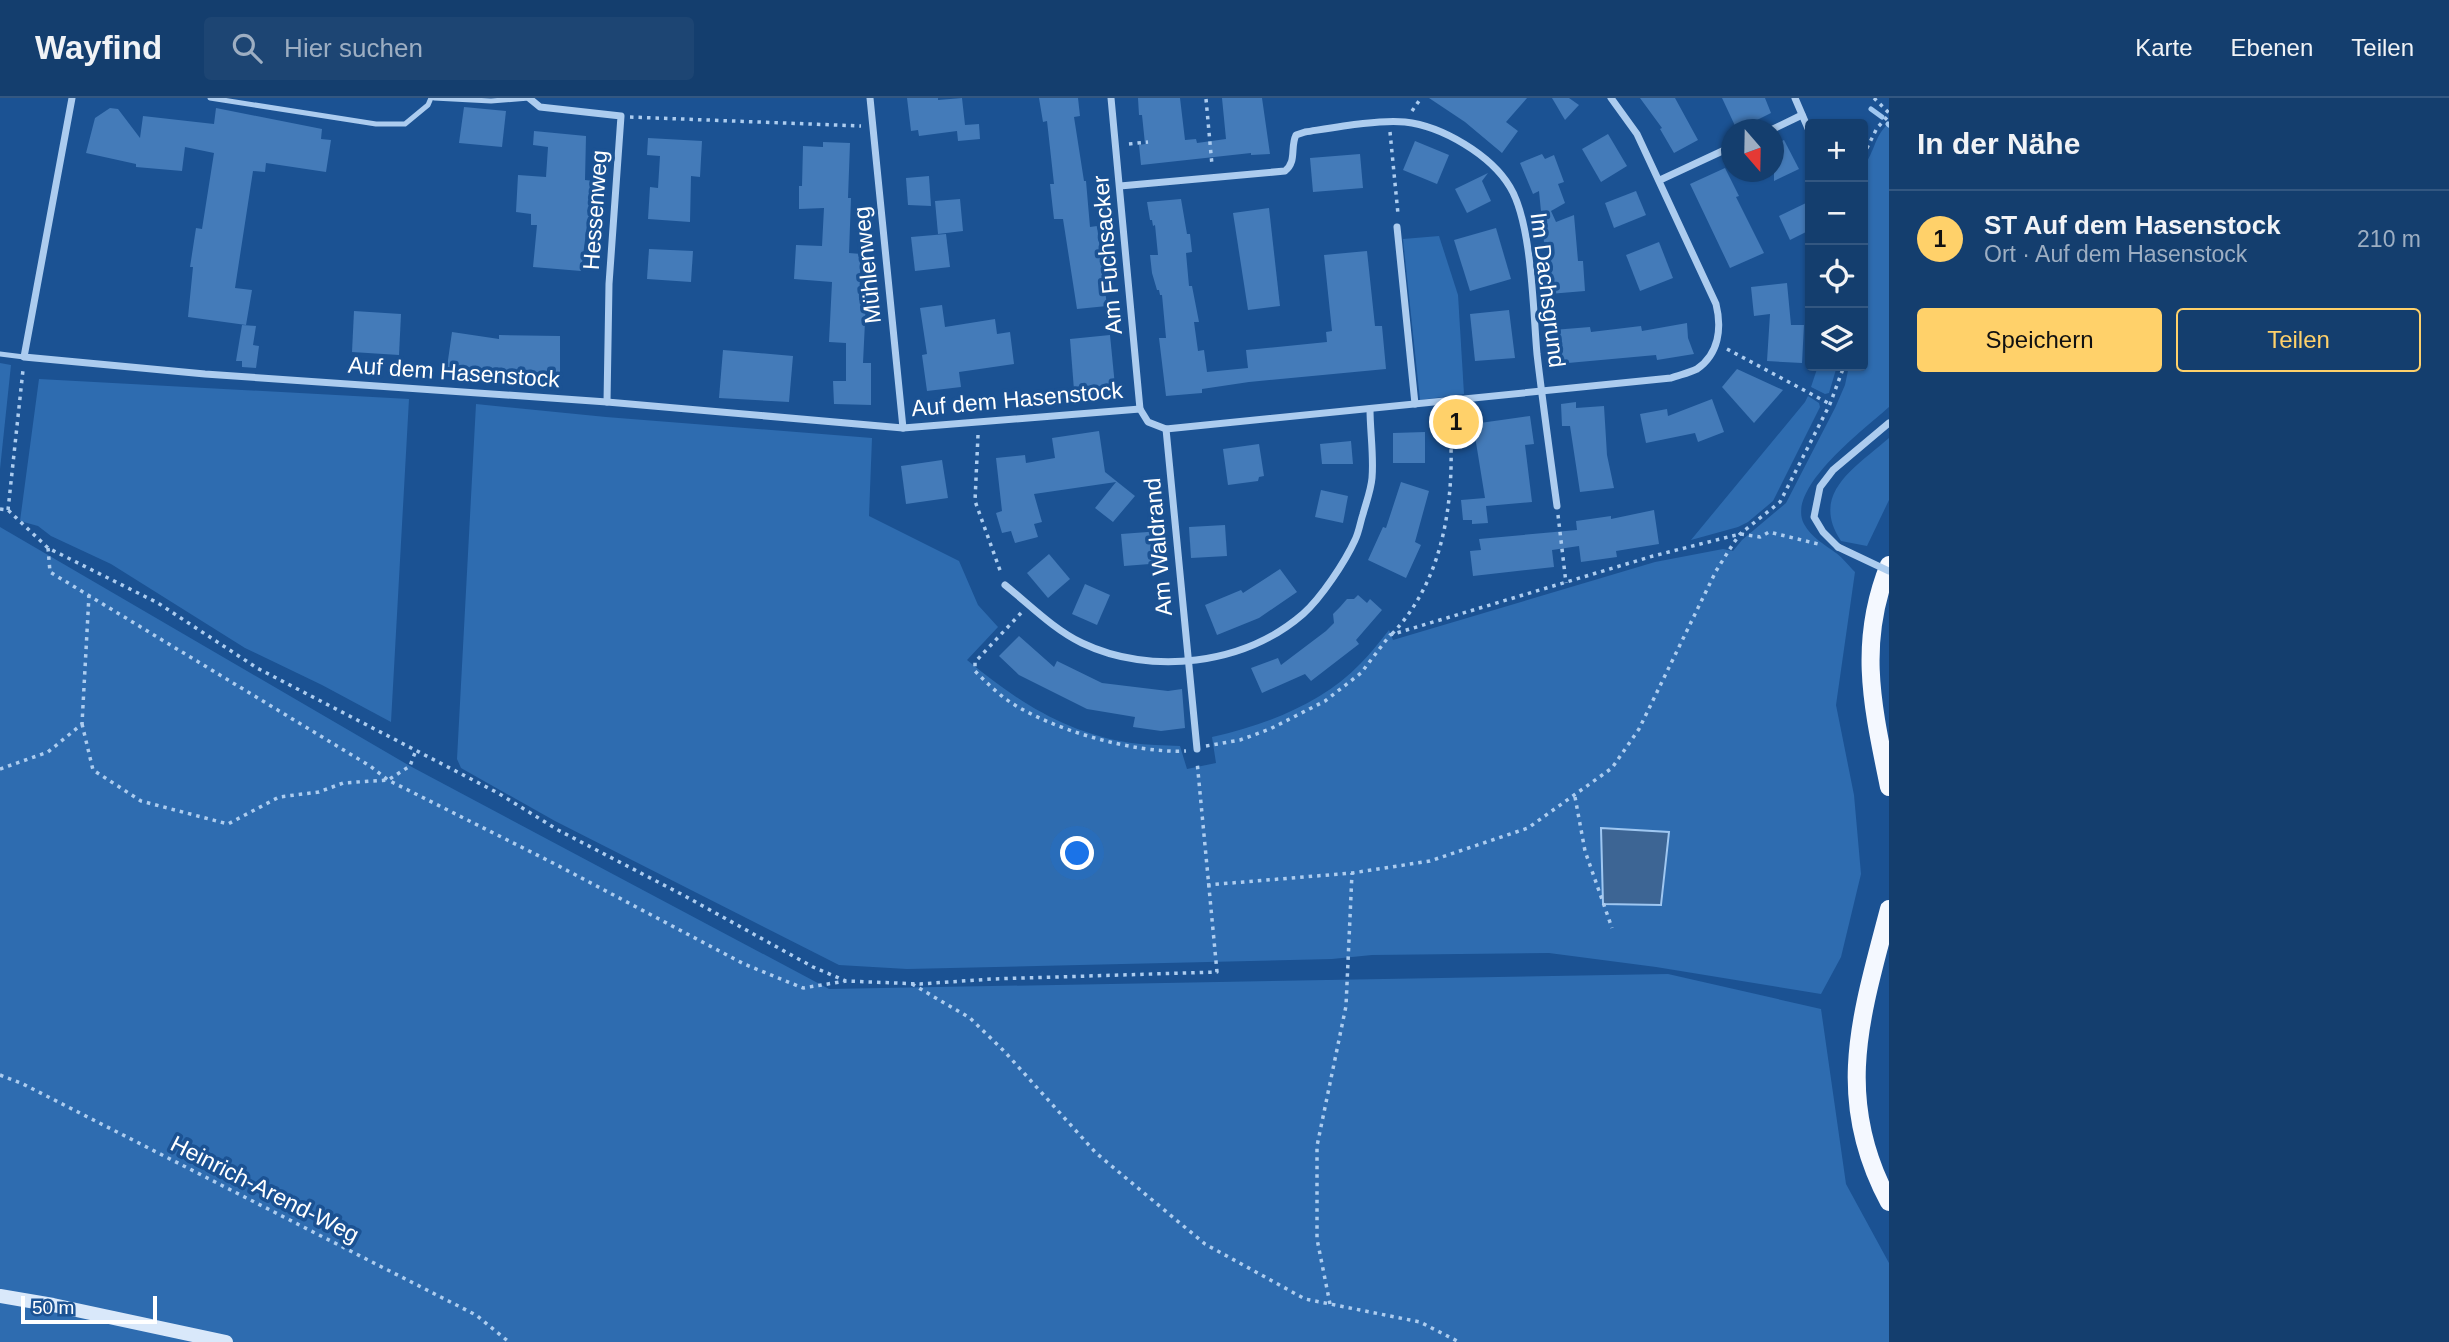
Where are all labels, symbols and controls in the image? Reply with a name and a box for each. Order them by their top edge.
search box [204,17,694,80]
text: Wayfind [35,29,162,66]
icon: search [228,29,266,67]
text: Hier suchen [284,33,423,63]
text: Karte [2135,34,2193,61]
text: Ebenen [2231,34,2313,61]
text: Teilen [2351,34,2414,61]
north arrow [1721,119,1784,182]
map controls [1805,119,1868,371]
button: + [1805,119,1868,182]
text: In der Nähe [1917,127,2080,160]
street label: Hessenweg [578,149,612,271]
street label: Am Fuchsacker [1087,174,1127,336]
button: − [1805,182,1868,245]
street label: Mühlenweg [848,205,886,325]
text: ST Auf dem Hasenstock [1984,210,2281,240]
street label: Im Dachsgrund [1526,211,1570,369]
text: 1 [1934,226,1946,252]
text: 210 m [2357,226,2421,252]
text: Ort · Auf dem Hasenstock [1984,241,2247,267]
button: locate [1805,245,1868,308]
button: layers [1805,308,1868,371]
button: Speichern [1917,308,2162,372]
button: Teilen [2176,308,2421,372]
street label: Auf dem Hasenstock [347,352,561,392]
street label: Auf dem Hasenstock [910,377,1124,421]
pin: 1 [1433,396,1479,448]
street label: Am Waldrand [1139,477,1177,617]
your location [1060,836,1094,870]
street label: Heinrich-Arend-Weg [166,1130,364,1248]
scale bar [21,1293,158,1325]
text: 50 m [32,1297,74,1318]

